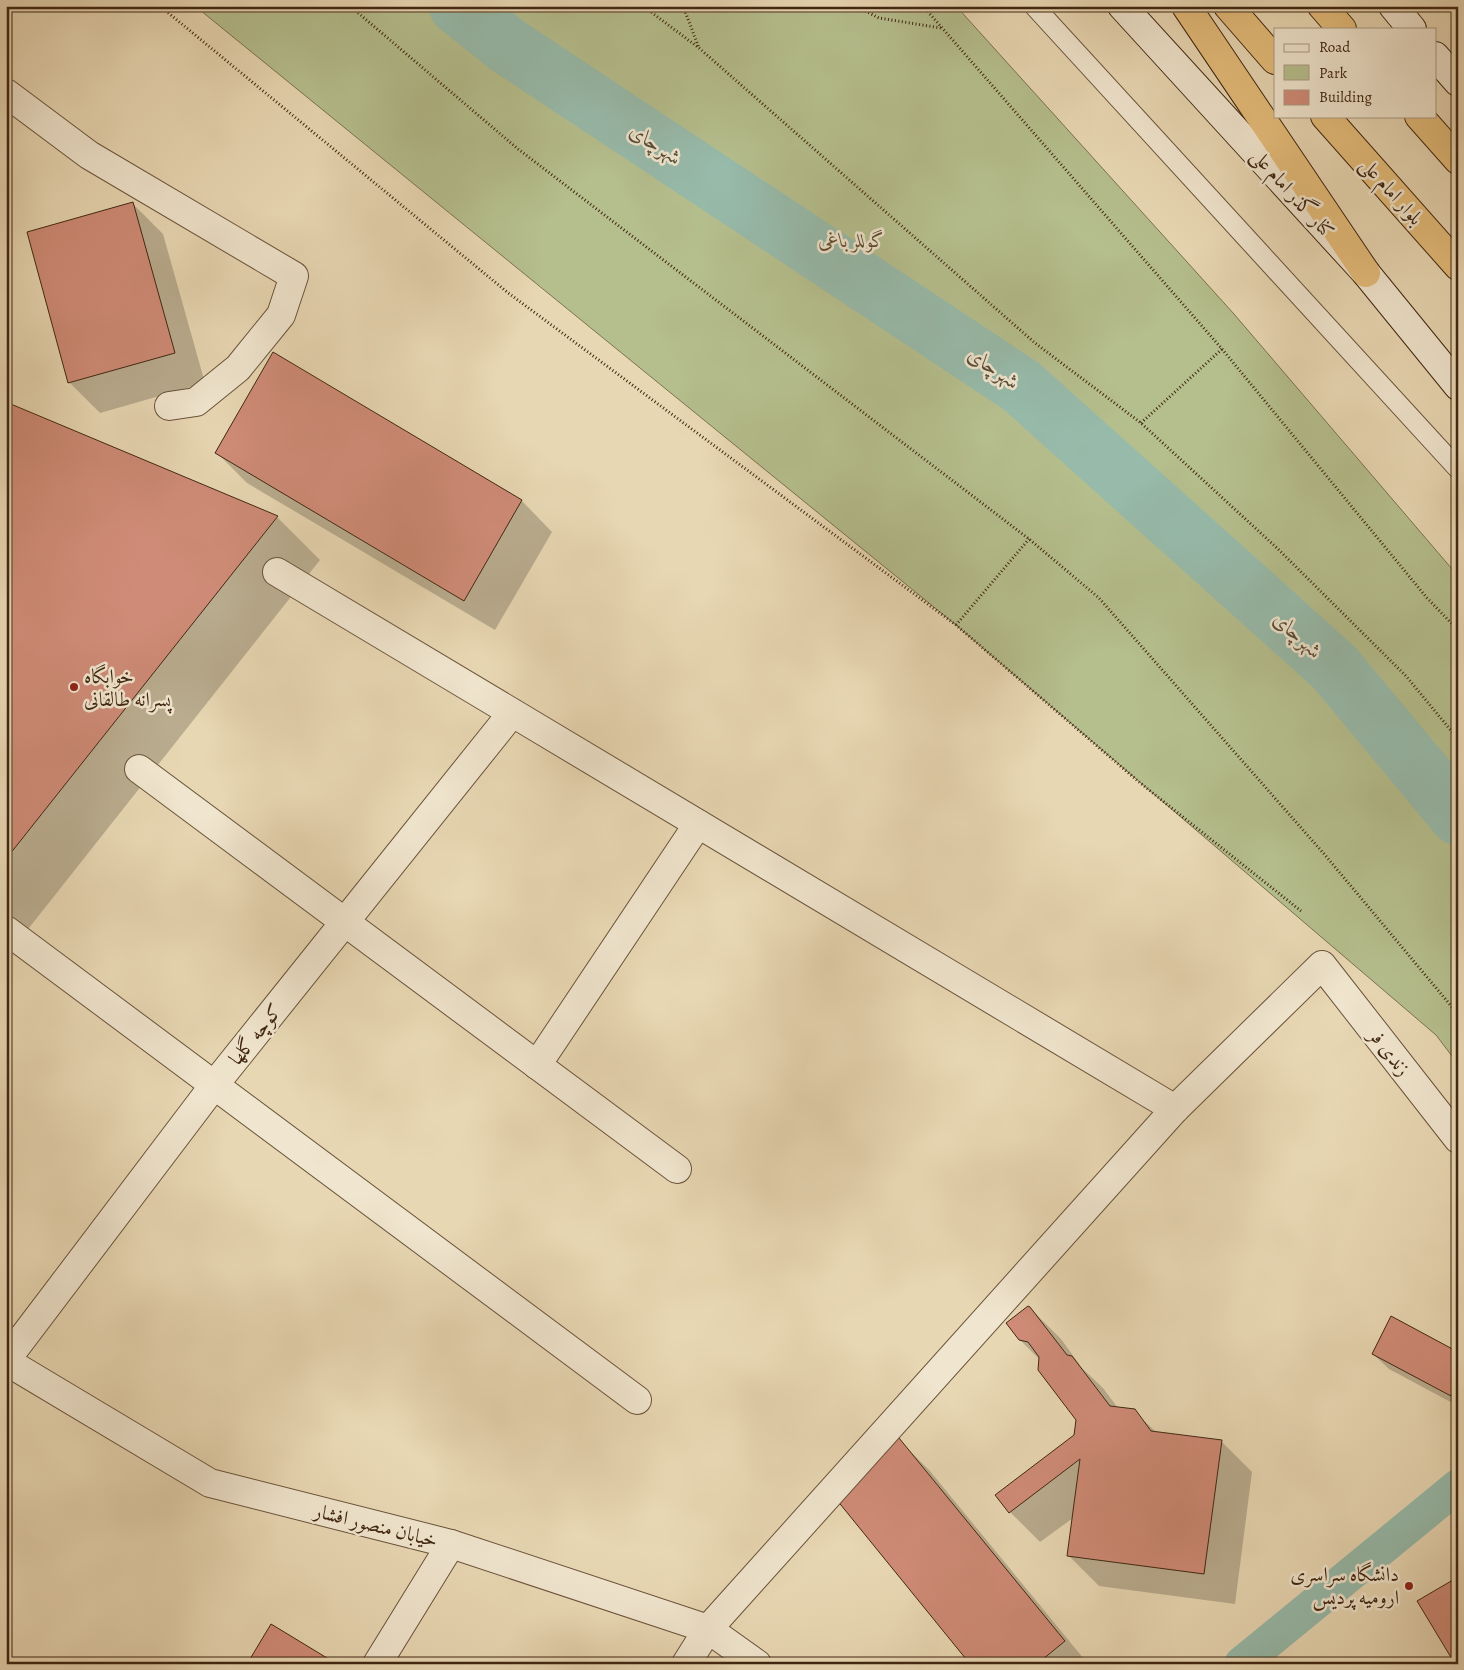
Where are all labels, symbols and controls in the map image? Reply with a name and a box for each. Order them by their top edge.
legend [1274,28,1436,118]
text: Road [1319,37,1351,57]
text: Park [1319,63,1348,83]
text: Building [1319,87,1372,107]
water label: شهرچای [624,117,688,171]
street label: کنار گذر امام علی [1242,142,1341,247]
street label: بلوار امام علی [1351,152,1429,234]
park label: گوللر باغی [818,227,886,254]
water label: شهرچای [962,340,1026,396]
water label: شهرچای [1267,605,1329,665]
place label: خوابگاه پسرانه طالقانی [84,663,173,714]
marker: خوابگاه پسرانه طالقانی [68,681,80,693]
street label: کوچه گلها [222,998,288,1071]
street label: زندی فر [1361,1022,1417,1082]
street label: خیابان منصور افشار [309,1497,440,1554]
place label: دانشگاه سراسری ارومیه پردیس [1290,1561,1399,1611]
marker: دانشگاه سراسری ارومیه پردیس [1403,1580,1415,1592]

